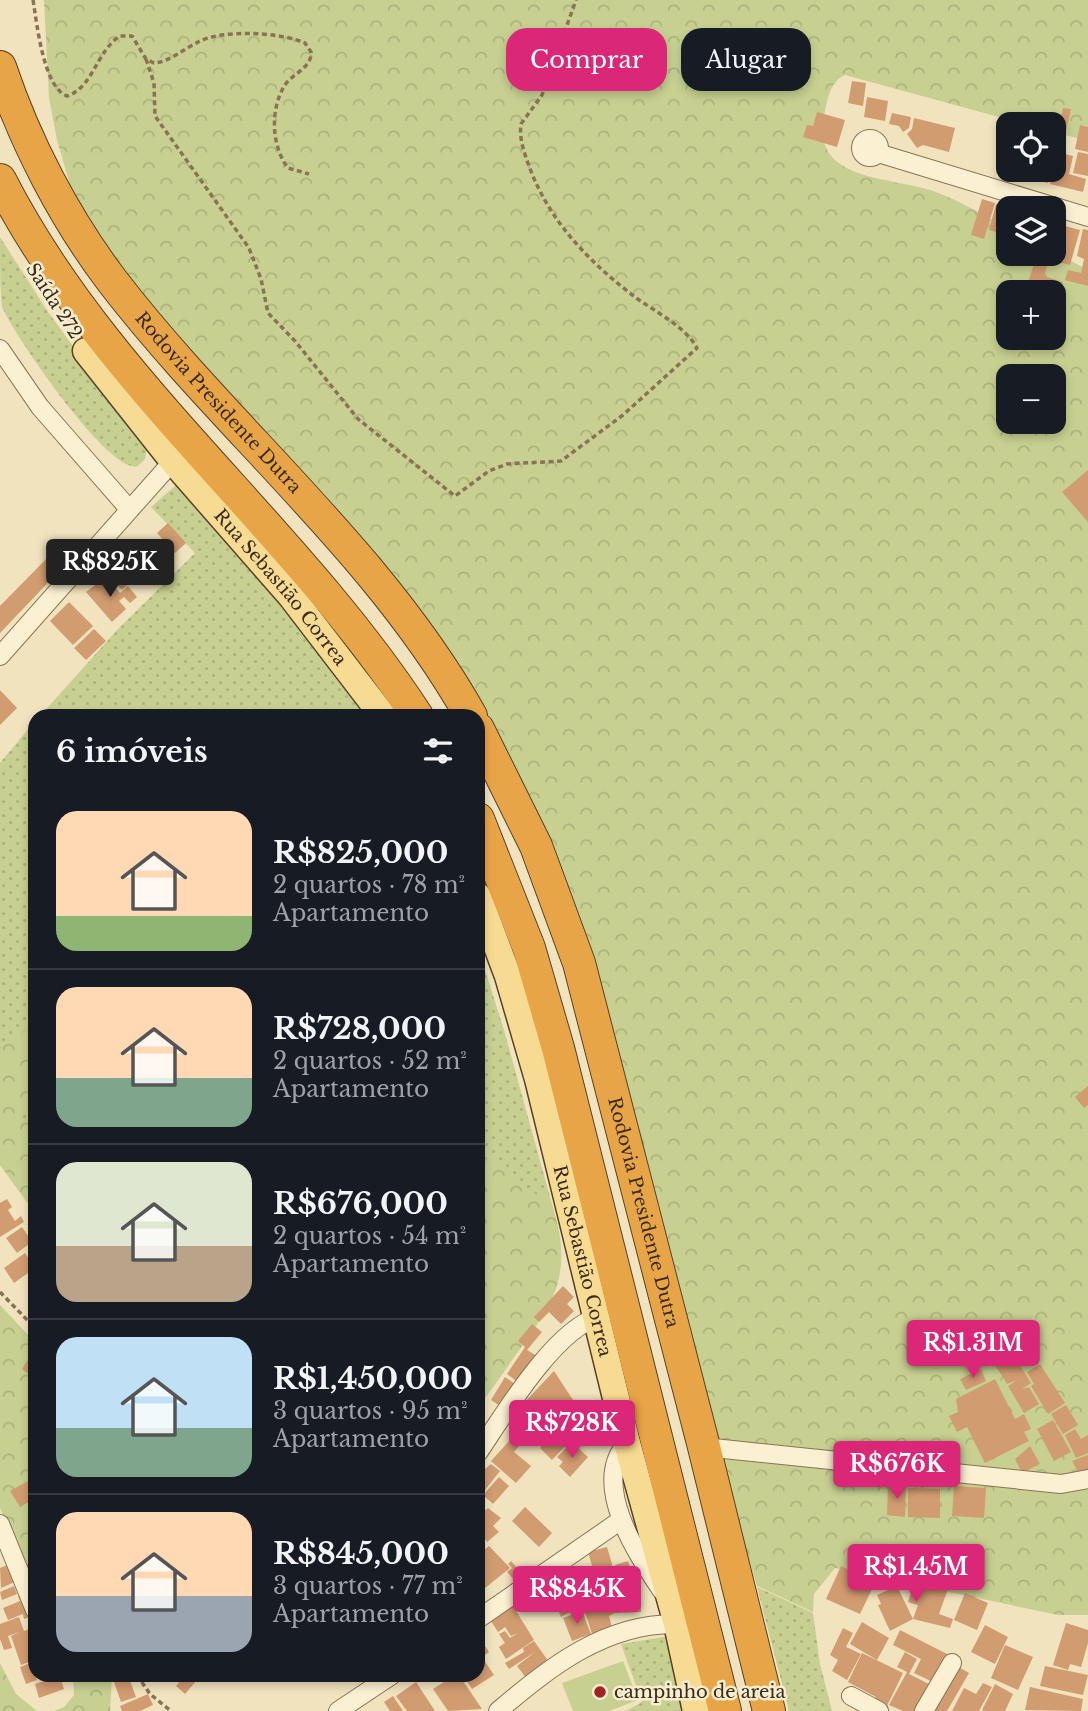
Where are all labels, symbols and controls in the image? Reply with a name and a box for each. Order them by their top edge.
chip: Comprar [506,28,667,91]
chip: Alugar [681,28,811,91]
map controls [996,112,1066,434]
button: locate [996,112,1066,182]
button: layers [996,196,1066,266]
street label: Saída 272 [21,259,87,343]
button: + [996,280,1066,350]
street label: Rodovia Presidente Dutra [130,307,306,498]
button: − [996,364,1066,434]
street label: Rua Sebastião Correa [209,505,351,670]
pin: R$825K [53,540,167,599]
text: R$825K [62,548,158,576]
icon: filters [419,732,457,770]
text: 6 imóveis [56,733,208,770]
text: R$825,000 [273,834,448,871]
icon: home [112,839,196,923]
text: 2 quartos · 78 m² [273,871,465,899]
text: Apartamento [273,899,429,927]
text: R$728,000 [273,1010,446,1047]
icon: home [112,1015,196,1099]
text: 2 quartos · 52 m² [273,1047,467,1075]
text: Apartamento [273,1075,429,1103]
street label: Rodovia Presidente Dutra [603,1095,684,1330]
street label: Rua Sebastião Correa [548,1163,617,1359]
text: R$676,000 [273,1185,448,1222]
icon: home [112,1190,196,1274]
text: 2 quartos · 54 m² [273,1222,466,1250]
text: Apartamento [273,1250,429,1278]
pin: R$1.31M [908,1320,1038,1380]
text: R$1.31M [923,1329,1023,1357]
text: R$1,450,000 [273,1360,473,1397]
icon: home [112,1365,196,1449]
text: 3 quartos · 95 m² [273,1397,468,1425]
pin: R$728K [515,1400,629,1460]
text: R$728K [525,1409,619,1437]
text: Apartamento [273,1425,429,1453]
pin: R$676K [840,1442,954,1501]
text: R$676K [849,1450,945,1478]
text: R$845,000 [273,1535,449,1572]
icon: home [112,1540,196,1624]
pin: R$1.45M [851,1544,981,1604]
text: R$1.45M [864,1553,968,1581]
pin: R$845K [520,1566,634,1626]
text: 3 quartos · 77 m² [273,1572,463,1600]
text: R$845K [529,1575,625,1603]
text: Apartamento [273,1600,429,1628]
place label: campinho de areia [614,1681,785,1703]
marker: campinho de areia [592,1684,608,1700]

